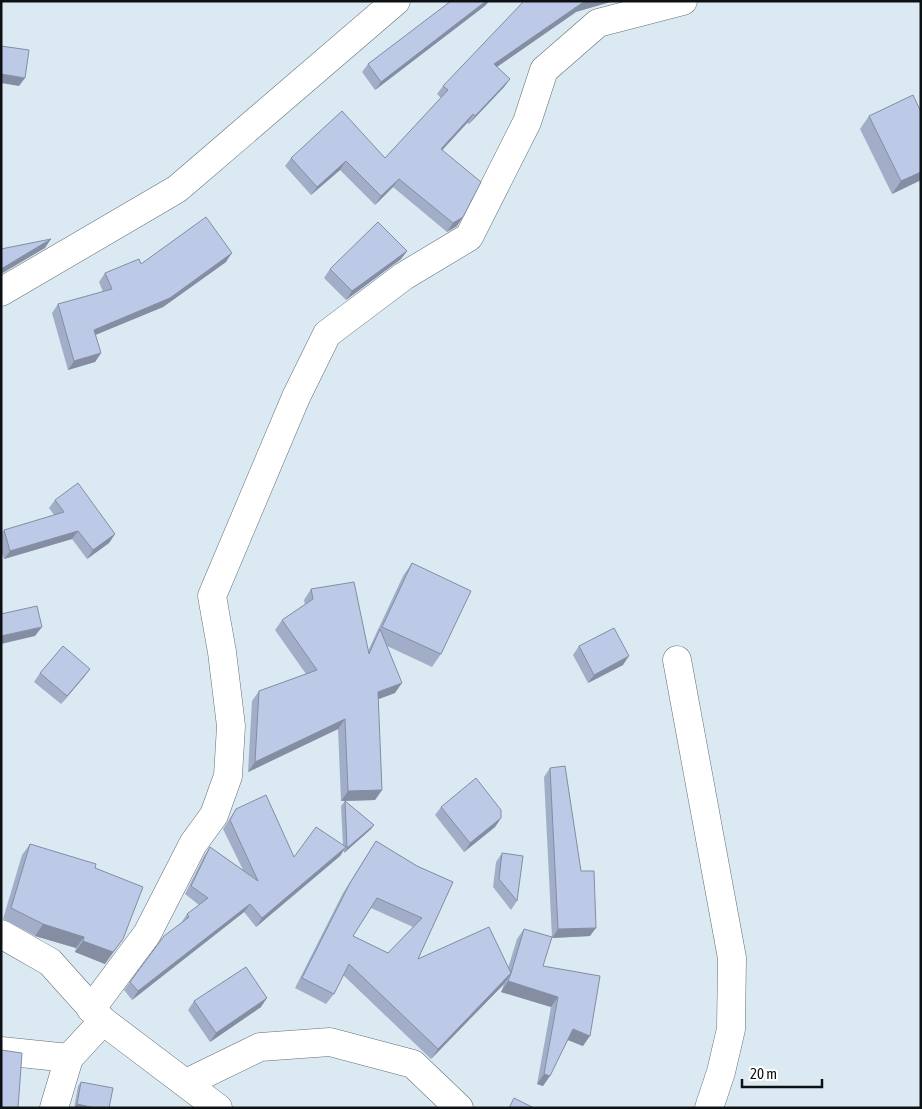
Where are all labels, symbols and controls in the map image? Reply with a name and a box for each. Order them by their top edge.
scale bar [742,1056,822,1088]
text: 20 m [750,1065,777,1082]

